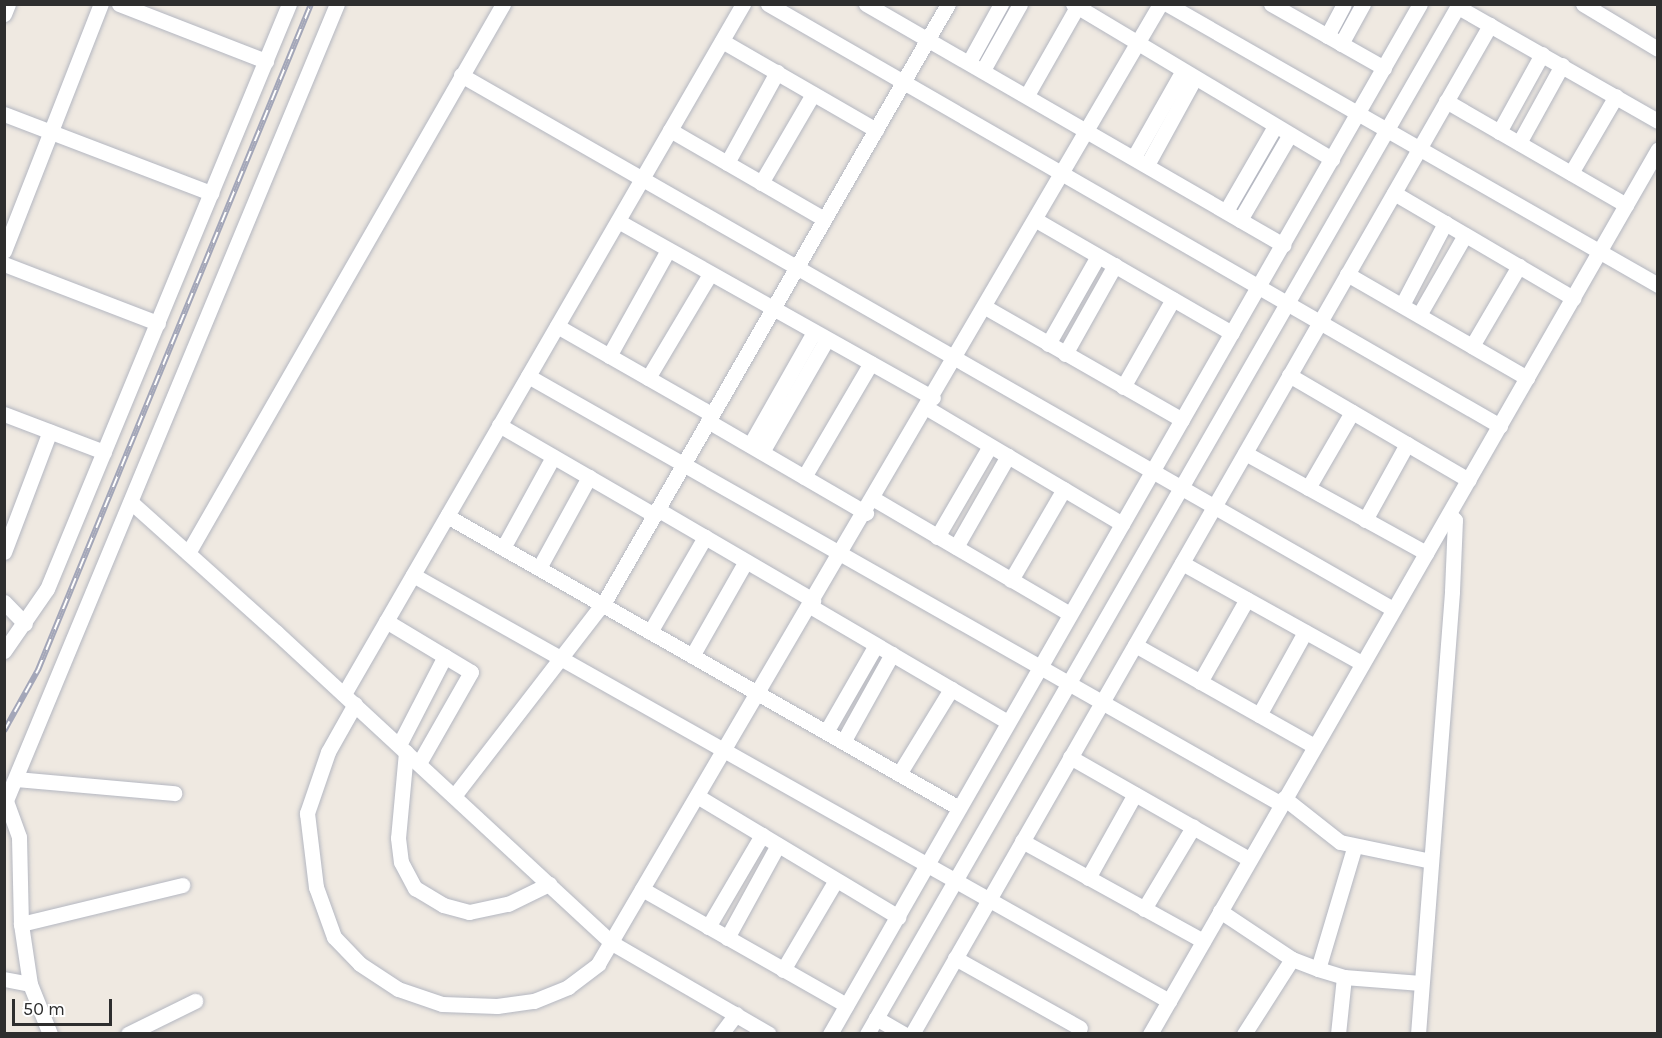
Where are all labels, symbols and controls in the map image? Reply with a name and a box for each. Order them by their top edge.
scale bar [15,987,116,1025]
text: 50 m [23,998,65,1020]

